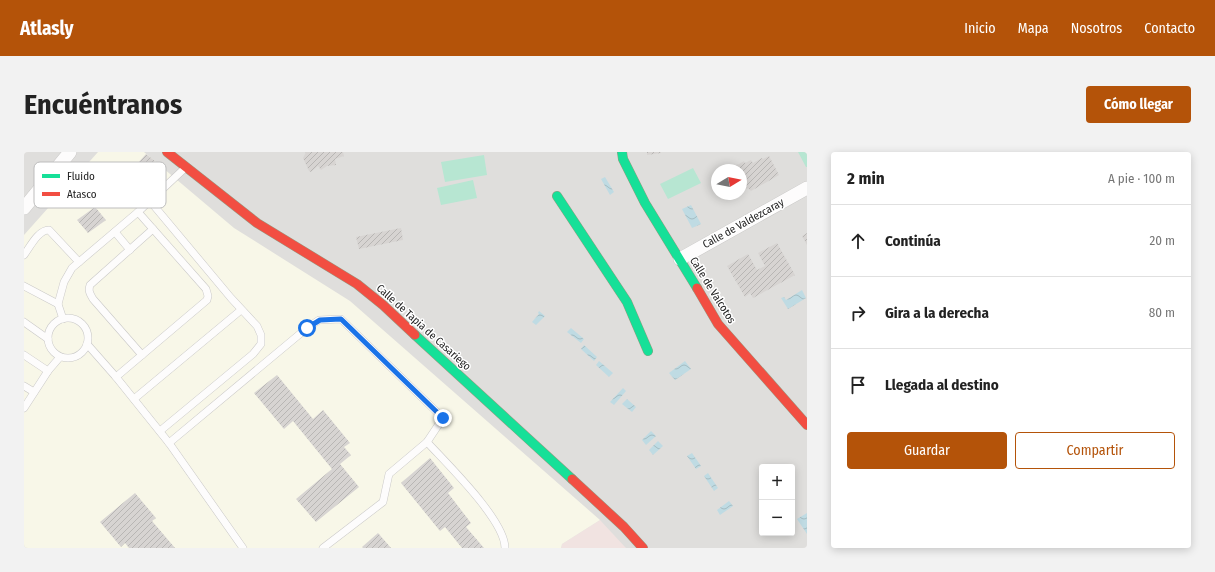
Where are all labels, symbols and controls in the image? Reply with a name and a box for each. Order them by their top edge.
text: Atlasly [20,17,74,40]
text: Inicio [964,20,996,37]
text: Mapa [1018,20,1049,37]
text: Nosotros [1071,20,1122,37]
text: Contacto [1144,20,1195,37]
button: Cómo llegar [1086,86,1191,123]
text: Encuéntranos [24,88,182,121]
legend [34,162,166,208]
north arrow [711,164,747,200]
text: 2 min [847,168,885,189]
text: Fluido [67,170,95,183]
text: A pie · 100 m [1108,171,1175,186]
text: Atasco [67,188,97,201]
street label: Calle de Valdezcaray [700,196,786,251]
icon: ahead [847,230,869,252]
text: Continúa [885,232,941,250]
text: 20 m [1149,233,1175,248]
street label: Calle de Valcotos [687,255,738,326]
street label: Calle de Tapia de Casariego [374,282,474,373]
icon: right [847,302,869,324]
text: Gira a la derecha [885,304,989,322]
text: 80 m [1149,305,1175,320]
route start [298,319,316,337]
icon: arrive [847,374,869,396]
text: Llegada al destino [885,376,999,394]
route end [434,409,452,427]
button: Guardar [847,432,1007,469]
button: Compartir [1015,432,1175,469]
map controls [759,464,795,536]
button: + [759,464,795,500]
button: − [759,500,795,536]

